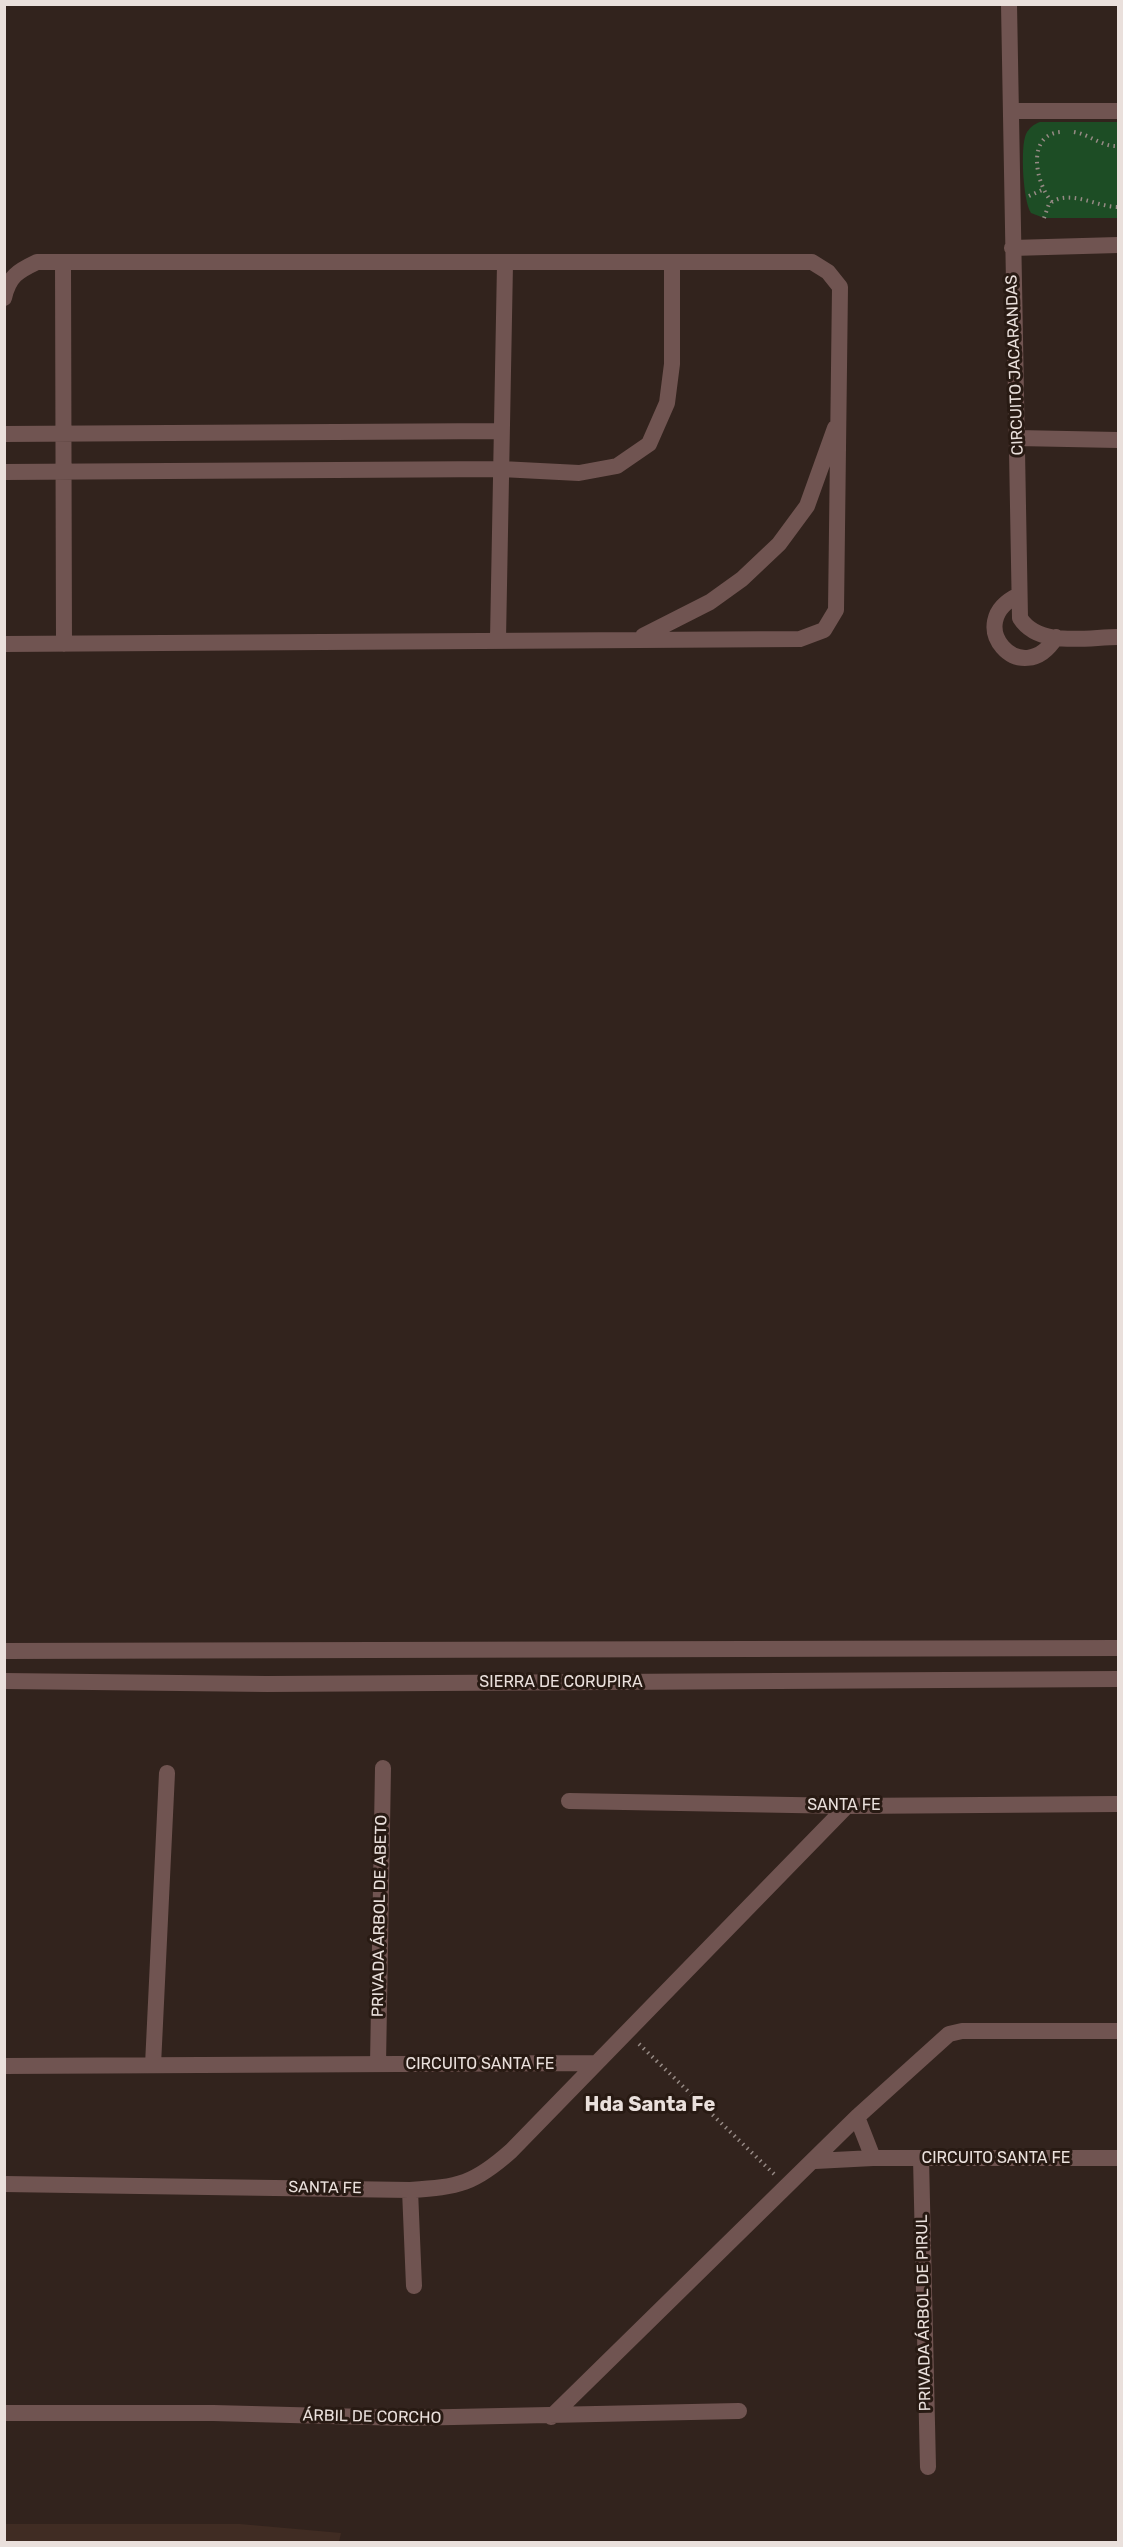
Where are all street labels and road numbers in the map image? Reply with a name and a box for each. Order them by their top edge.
street label: CIRCUITO JACARANDAS [1002,274,1028,456]
street label: SIERRA DE CORUPIRA [479,1672,643,1692]
street label: SANTA FE [807,1795,881,1815]
street label: PRIVADA ÁRBOL DE ABETO [369,1815,391,2017]
street label: CIRCUITO SANTA FE [406,2054,554,2074]
street label: CIRCUITO SANTA FE [922,2148,1070,2168]
street label: SANTA FE [288,2178,362,2198]
street label: PRIVADA ÁRBOL DE PIRUL [913,2215,935,2411]
street label: ÁRBIL DE CORCHO [302,2406,442,2428]

